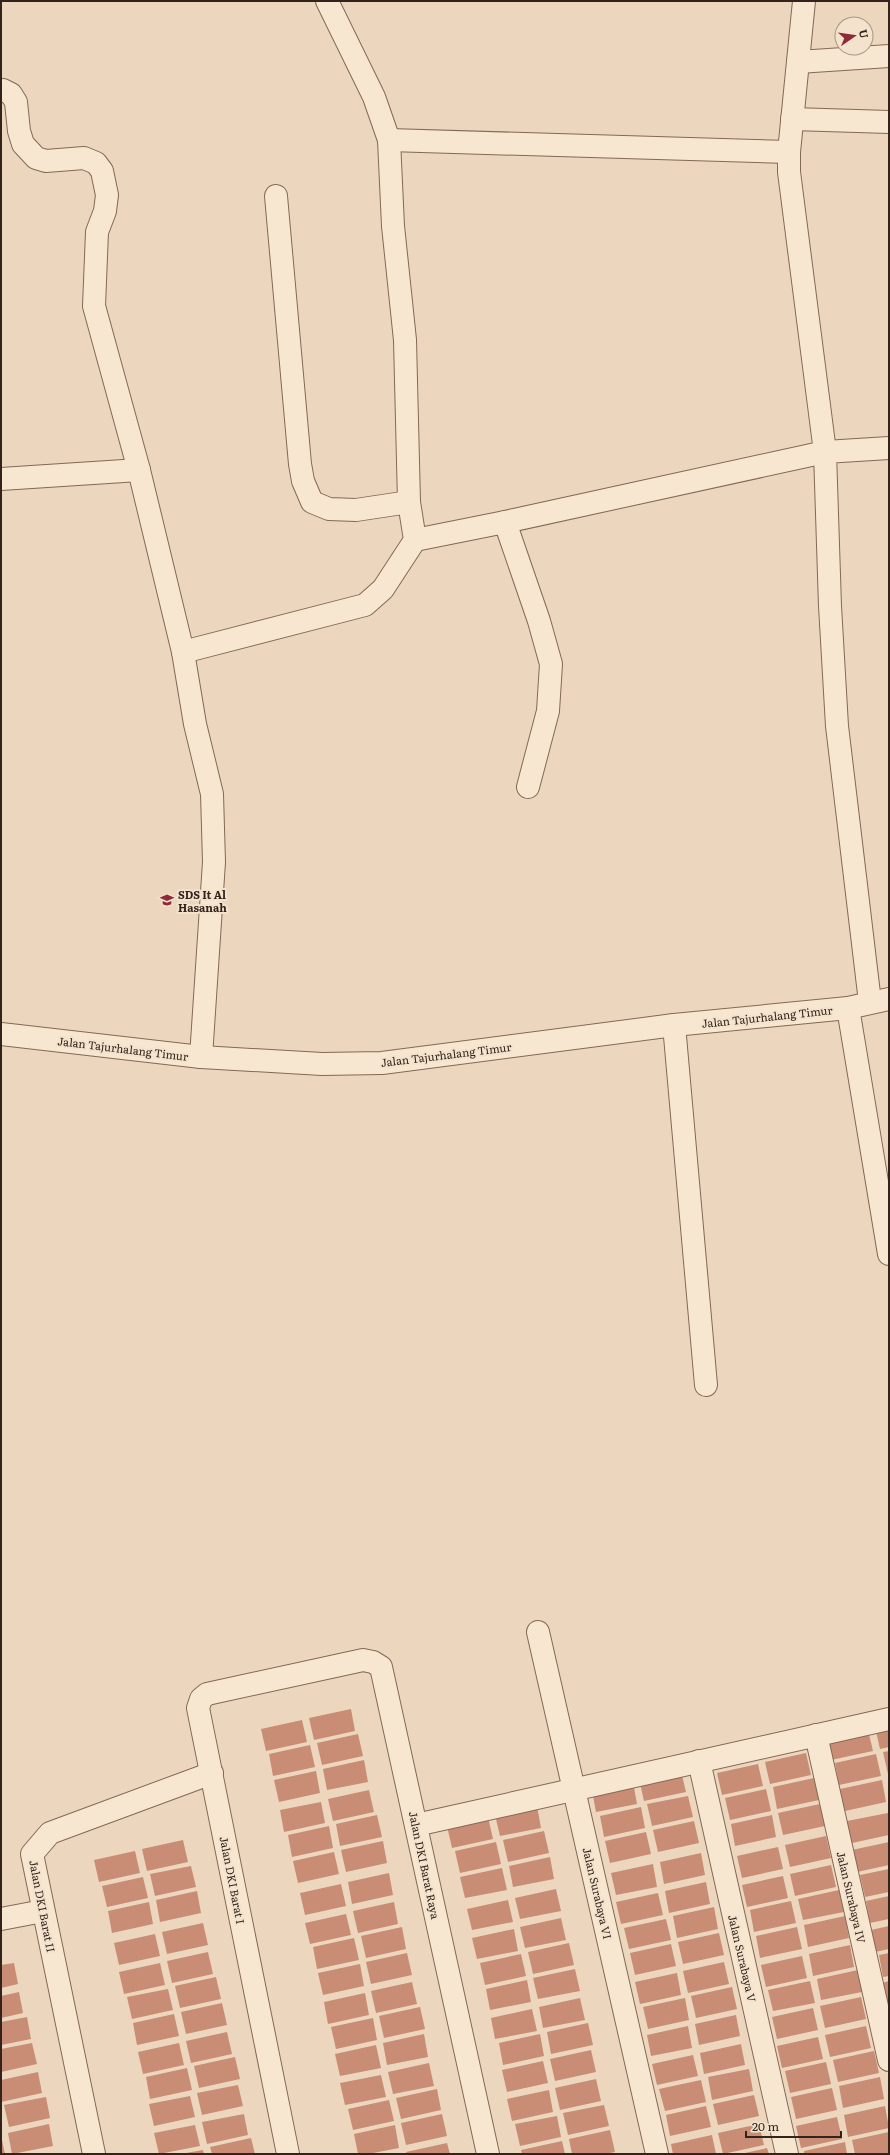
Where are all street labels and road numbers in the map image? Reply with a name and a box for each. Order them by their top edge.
street label: Jalan Tajurhalang Timur [701,1001,834,1031]
street label: Jalan Tajurhalang Timur [57,1032,190,1064]
street label: Jalan Tajurhalang Timur [380,1038,513,1070]
street label: Jalan DKI Barat Raya [406,1810,444,1920]
street label: Jalan DKI Barat I [217,1835,249,1925]
street label: Jalan Surabaya VI [580,1846,616,1940]
street label: Jalan Surabaya IV [834,1850,870,1944]
street label: Jalan DKI Barat II [26,1859,60,1953]
street label: Jalan Surabaya V [725,1913,761,2003]

